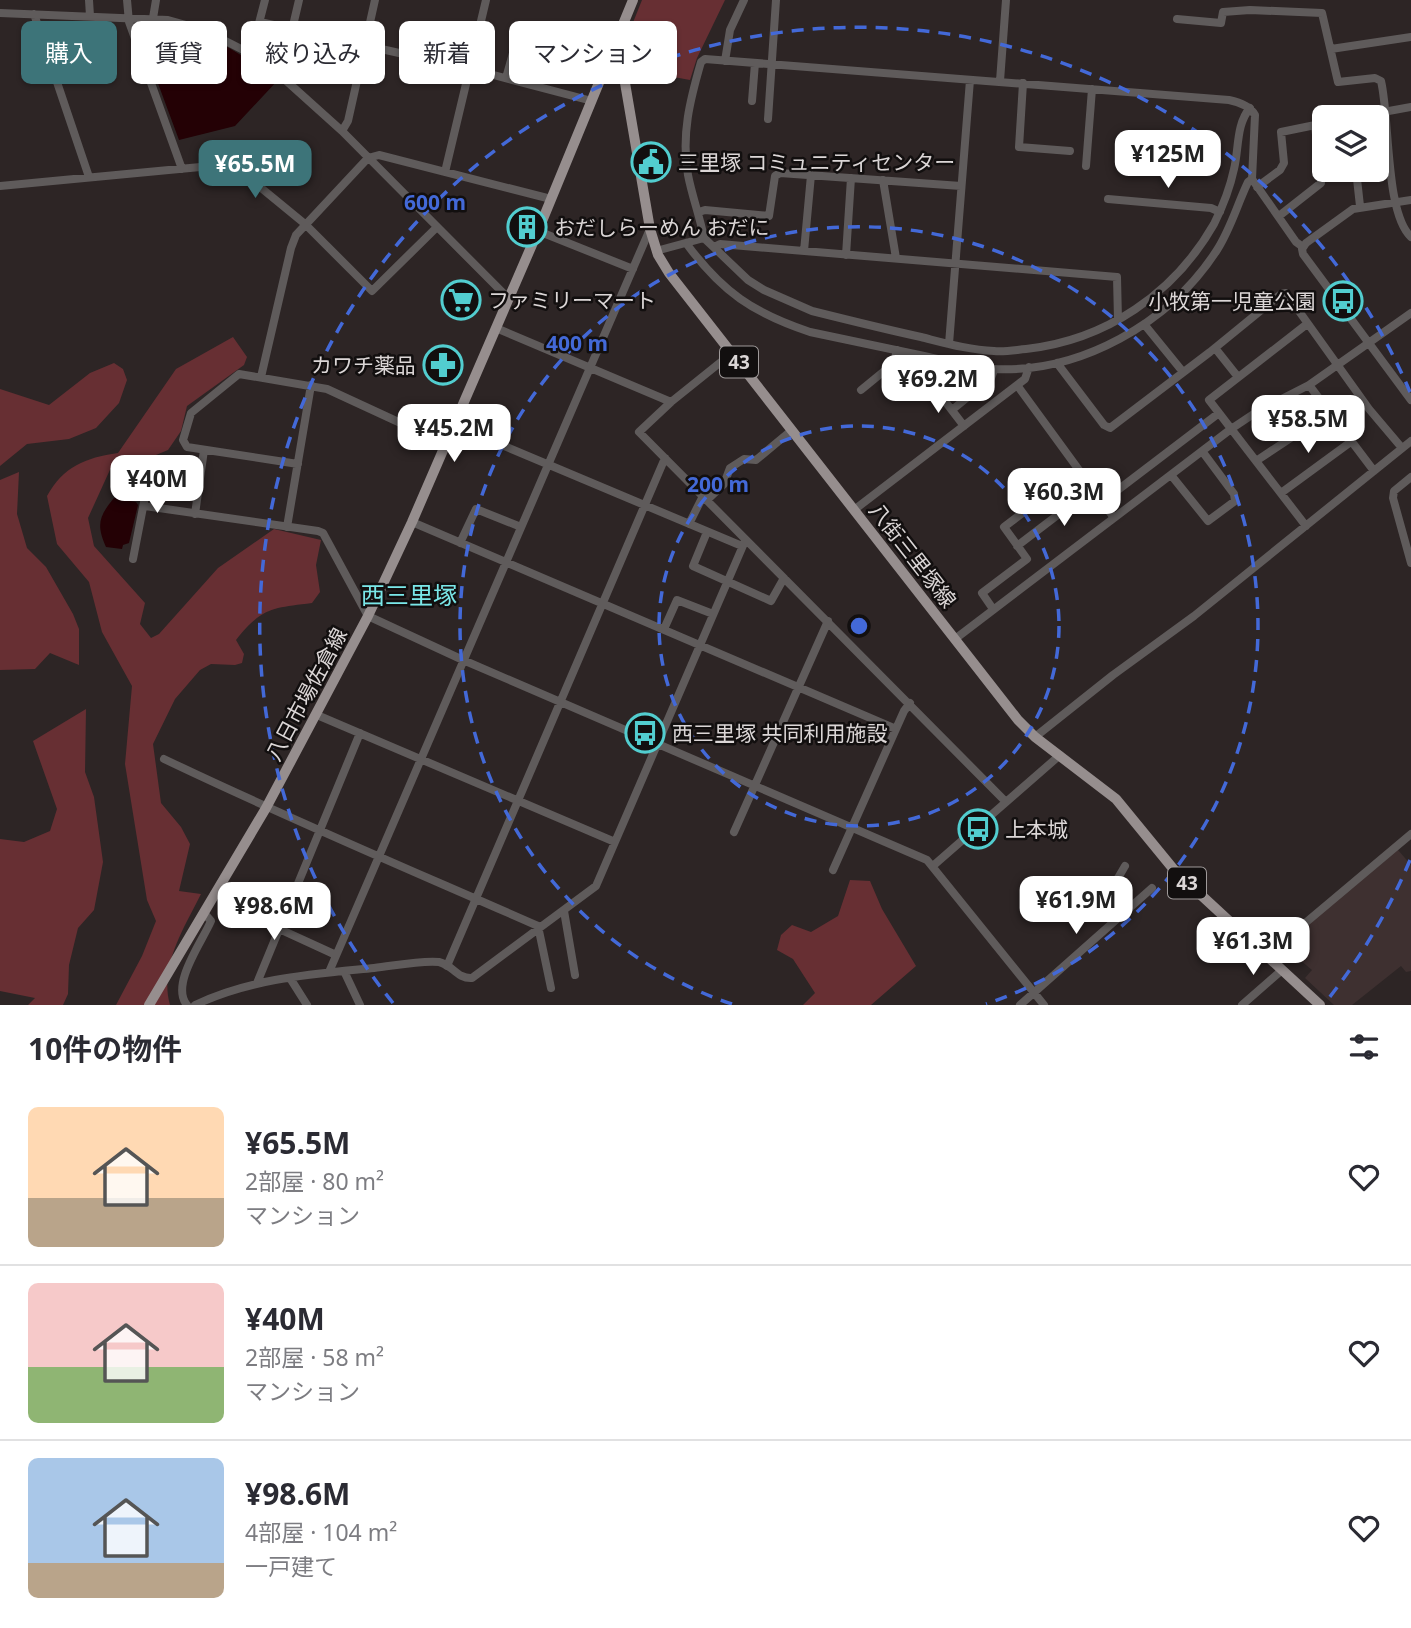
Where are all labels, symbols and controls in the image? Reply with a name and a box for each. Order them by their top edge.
chip: 購入 [21,21,117,84]
chip: 賃貸 [131,21,227,84]
chip: 絞り込み [241,21,385,84]
chip: 新着 [399,21,495,84]
chip: マンション [509,21,677,84]
map controls [1312,105,1389,182]
button: layers [1312,105,1389,182]
pin: ¥125M [1119,130,1217,190]
text: ¥125M [1131,137,1205,169]
pin: ¥65.5M [198,140,312,200]
public building icon: 三里塚 コミュニティセンター [630,141,672,183]
text: ¥65.5M [215,147,295,179]
place label: 三里塚 コミュニティセンター [678,148,955,176]
text: 600 m [404,188,466,216]
building icon: おだしらーめん おだに [506,206,548,248]
place label: おだしらーめん おだに [554,213,769,241]
supermarket icon: ファミリーマート [440,279,482,321]
bus stop icon: 小牧第一児童公園 [1322,280,1364,322]
place label: ファミリーマート [488,286,656,314]
place label: 小牧第一児童公園 [1148,287,1316,315]
text: 400 m [546,329,608,357]
pharmacy icon: カワチ薬品 [422,344,464,386]
road number: 43 [720,346,758,378]
place label: カワチ薬品 [311,351,416,379]
pin: ¥69.2M [881,356,995,415]
text: ¥69.2M [898,362,978,394]
pin: ¥58.5M [1251,396,1365,455]
text: ¥58.5M [1268,402,1348,434]
pin: ¥45.2M [397,405,511,464]
text: ¥45.2M [414,411,494,443]
pin: ¥40M [116,456,198,515]
text: ¥40M [126,462,188,494]
pin: ¥60.3M [1007,468,1121,528]
text: 200 m [687,470,749,498]
text: ¥60.3M [1024,475,1104,507]
street label: 八街三里塚線 [863,497,963,613]
district label: 西三里塚 [361,578,457,611]
centre of rings [847,614,871,638]
street label: 八日市場佐倉線 [259,623,353,765]
bus stop icon: 西三里塚 共同利用施設 [624,712,666,754]
place label: 西三里塚 共同利用施設 [672,719,887,747]
bus stop icon: 上本城 [957,808,999,850]
place label: 上本城 [1005,815,1068,843]
road number: 43 [1168,868,1206,898]
pin: ¥61.9M [1019,876,1133,936]
pin: ¥98.6M [217,883,331,942]
text: ¥61.9M [1036,883,1116,915]
text: ¥98.6M [234,889,314,921]
pin: ¥61.3M [1196,918,1310,977]
text: ¥61.3M [1213,924,1293,956]
text: 10件の物件 [28,1028,182,1069]
icon: filters [1345,1028,1383,1066]
text: ¥65.5M [245,1122,350,1163]
icon: home [84,1135,168,1219]
icon: heart [1345,1158,1383,1196]
text: 2部屋 · 80 m² [245,1165,384,1197]
text: マンション [245,1199,360,1231]
text: ¥40M [245,1298,325,1339]
icon: home [84,1311,168,1395]
icon: heart [1345,1334,1383,1372]
text: 2部屋 · 58 m² [245,1341,384,1373]
text: マンション [245,1375,360,1407]
text: ¥98.6M [245,1473,350,1514]
icon: home [84,1486,168,1570]
icon: heart [1345,1509,1383,1547]
text: 4部屋 · 104 m² [245,1516,397,1548]
text: 一戸建て [245,1550,337,1582]

